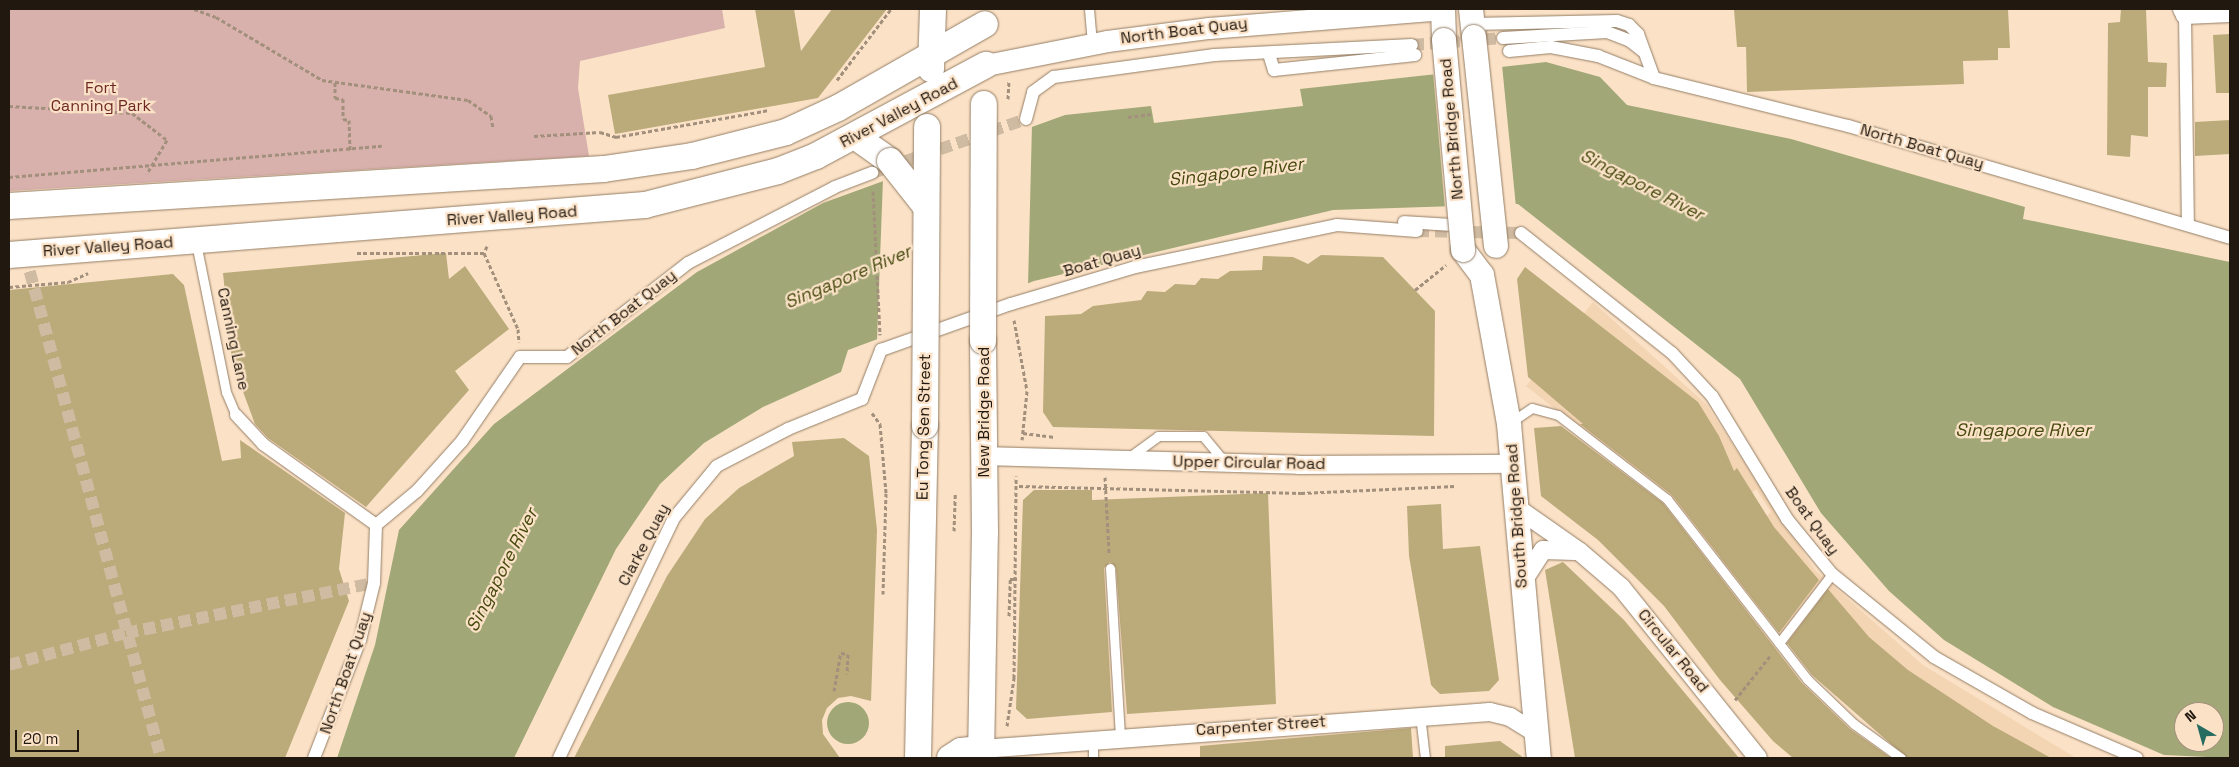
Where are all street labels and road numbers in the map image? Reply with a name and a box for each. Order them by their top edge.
street label: North Boat Quay [1119,14,1249,48]
street label: North Bridge Road [1436,58,1468,200]
street label: River Valley Road [837,74,961,152]
street label: North Boat Quay [1858,120,1986,174]
street label: River Valley Road [446,202,578,230]
street label: River Valley Road [42,233,174,261]
street label: Boat Quay [1061,241,1143,281]
street label: North Boat Quay [568,266,680,360]
street label: Canning Lane [213,286,253,392]
street label: New Bridge Road [974,347,994,477]
street label: Eu Tong Sen Street [913,353,935,501]
street label: South Bridge Road [1502,443,1532,589]
street label: Upper Circular Road [1172,452,1326,474]
street label: Boat Quay [1781,483,1843,559]
street label: Clarke Quay [614,501,674,589]
street label: Circular Road [1633,605,1713,697]
street label: North Boat Quay [316,609,376,737]
street label: Carpenter Street [1195,712,1327,740]

